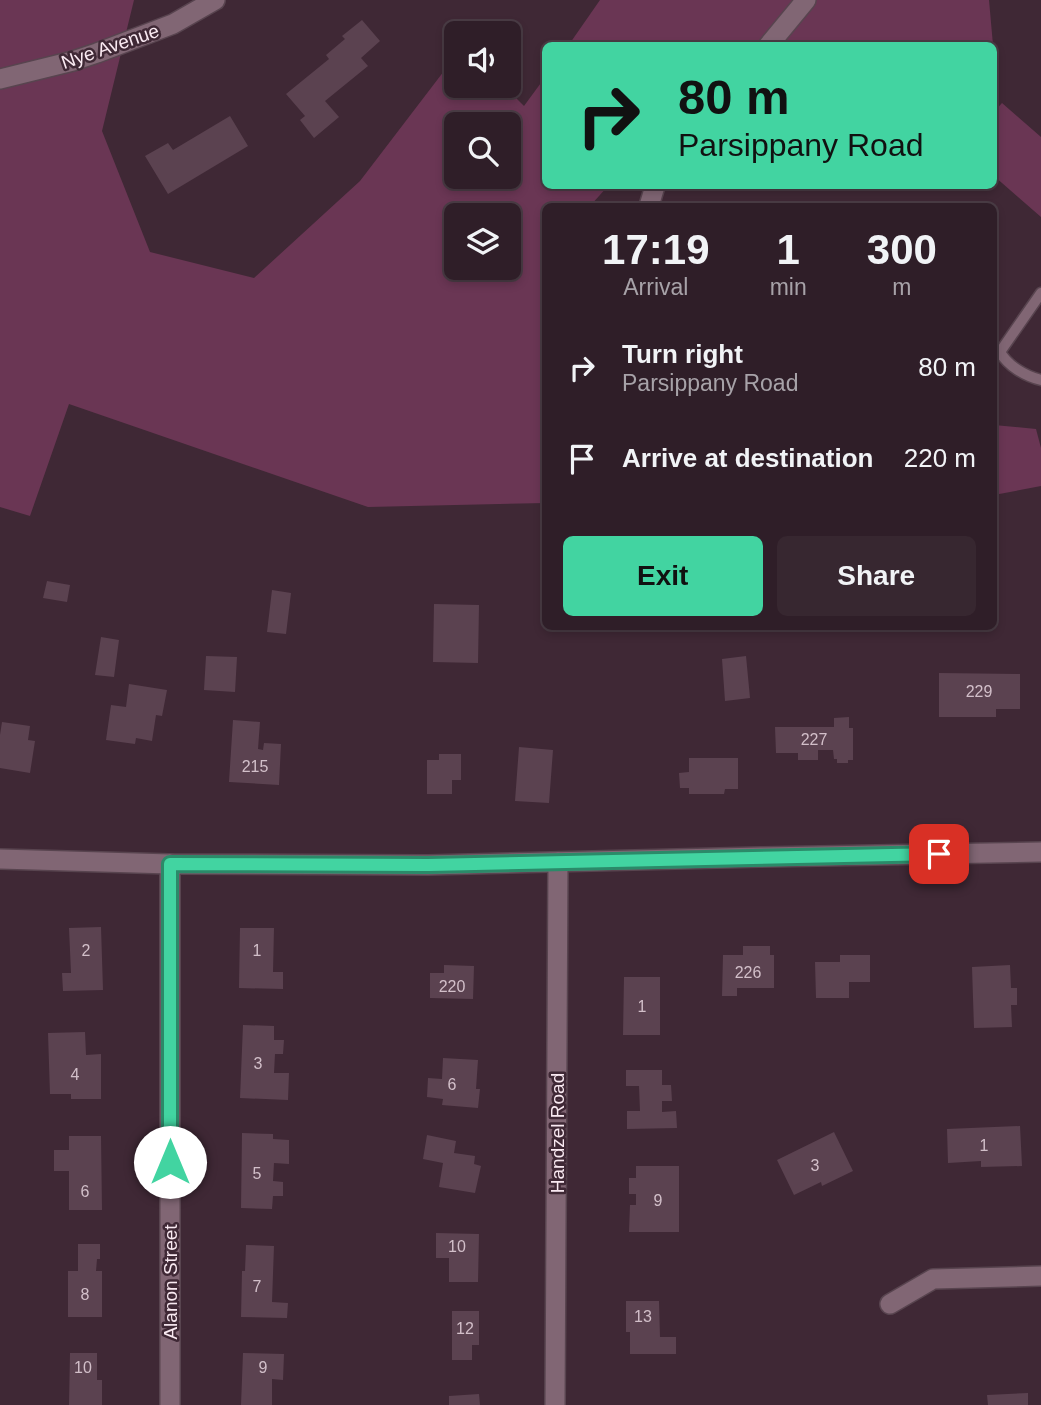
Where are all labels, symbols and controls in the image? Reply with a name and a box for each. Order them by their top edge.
street label: Nye Avenue [58,20,162,73]
map controls [444,21,521,280]
button: sound [444,21,521,98]
icon: right [563,70,654,161]
text: 80 m [678,70,790,124]
button: search [444,112,521,189]
text: Parsippany Road [678,127,923,163]
button: layers [444,203,521,280]
text: 17:19 [602,226,710,273]
text: 1 [776,226,800,273]
text: 300 [867,226,937,273]
text: Arrival [623,274,688,300]
text: min [770,274,807,300]
text: m [892,274,911,300]
text: Turn right [622,339,743,369]
icon: right [563,349,601,387]
text: 80 m [918,352,976,382]
text: Parsippany Road [622,370,798,396]
icon: arrive [563,440,601,478]
text: Arrive at destination [622,443,873,473]
text: 220 m [904,443,976,473]
button: Exit [563,536,763,616]
button: Share [777,536,976,616]
house number: 229 [966,683,992,700]
house number: 227 [801,731,827,748]
house number: 215 [242,758,268,775]
pin [909,824,969,884]
icon: arrive [920,835,958,873]
house number: 2 [82,942,91,959]
house number: 1 [253,942,262,959]
house number: 226 [735,964,761,981]
house number: 220 [439,978,465,995]
house number: 1 [638,998,647,1015]
house number: 3 [254,1055,263,1072]
house number: 4 [71,1066,80,1083]
street label: Handzel Road [547,1073,568,1193]
house number: 6 [448,1076,457,1093]
position arrow [133,1125,207,1199]
house number: 1 [980,1137,989,1154]
house number: 3 [811,1157,820,1174]
house number: 5 [253,1165,262,1182]
house number: 6 [81,1183,90,1200]
house number: 9 [654,1192,663,1209]
street label: Alanon Street [160,1224,181,1340]
house number: 10 [448,1238,466,1255]
house number: 7 [253,1278,262,1295]
house number: 8 [81,1286,90,1303]
house number: 13 [634,1308,652,1325]
house number: 12 [456,1320,474,1337]
house number: 10 [74,1359,92,1376]
house number: 9 [259,1359,268,1376]

